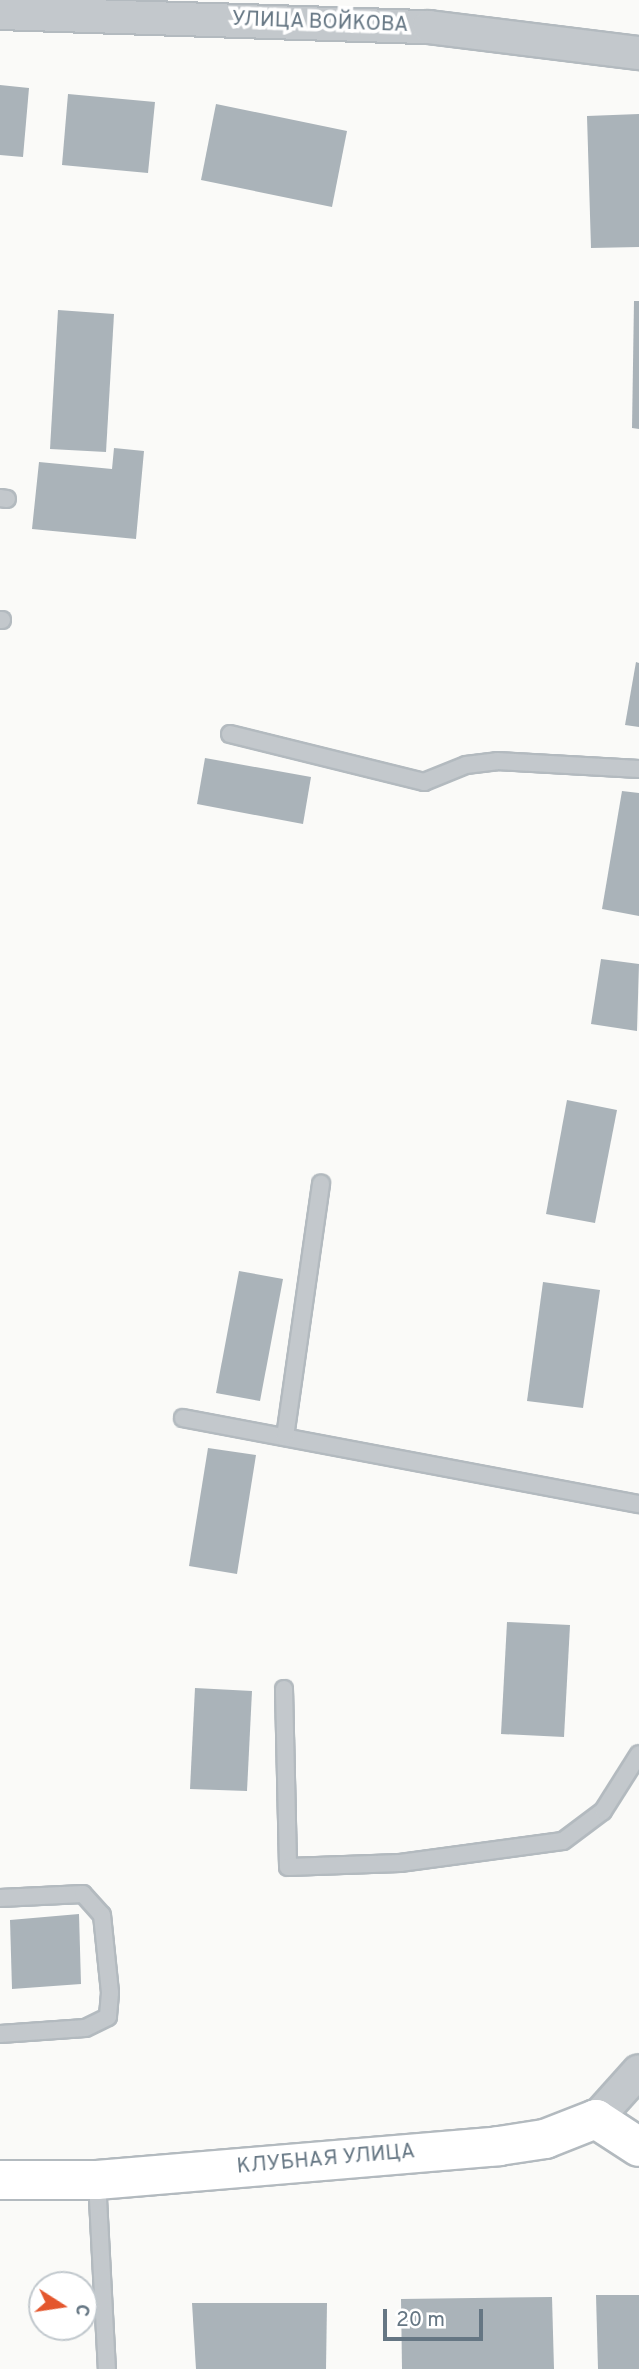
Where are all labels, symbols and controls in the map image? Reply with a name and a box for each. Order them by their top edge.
street label: УЛИЦА ВОЙКОВА [231,7,409,39]
street label: КЛУБНАЯ УЛИЦА [236,2140,416,2180]
north arrow [28,2271,98,2341]
scale bar [387,2296,487,2340]
text: С [69,2302,95,2318]
text: 20 m [396,2307,445,2334]

